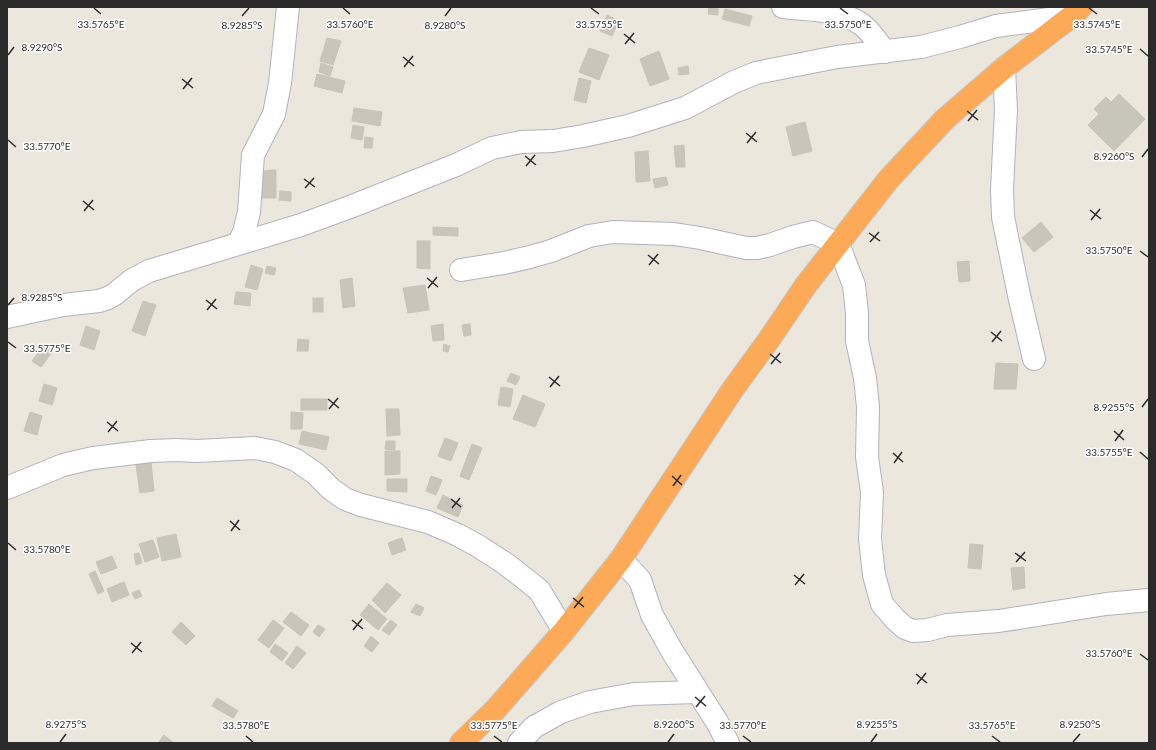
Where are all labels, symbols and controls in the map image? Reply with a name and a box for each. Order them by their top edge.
text: 33.5765°E [77,18,125,30]
text: 33.5760°E [326,18,374,30]
text: 33.5755°E [575,18,623,30]
text: 33.5750°E [824,18,872,30]
text: 33.5745°E [1073,18,1121,30]
text: 8.9285°S [222,19,262,31]
text: 8.9280°S [425,19,465,31]
text: 8.9290°S [22,41,62,53]
text: 33.5745°E [1085,43,1133,55]
text: 33.5770°E [23,140,71,152]
text: 8.9260°S [1094,150,1134,162]
text: 33.5750°E [1085,244,1133,256]
text: 8.9285°S [22,291,62,303]
text: 33.5775°E [23,342,71,354]
text: 8.9255°S [1094,401,1134,413]
text: 33.5755°E [1085,446,1133,458]
text: 33.5780°E [23,543,71,555]
text: 33.5760°E [1085,647,1133,659]
text: 8.9275°S [46,718,86,730]
text: 8.9260°S [654,718,694,730]
text: 8.9255°S [857,718,897,730]
text: 8.9250°S [1060,718,1100,730]
text: 33.5780°E [222,719,270,731]
text: 33.5775°E [470,719,518,731]
text: 33.5770°E [719,719,767,731]
text: 33.5765°E [968,719,1016,731]

